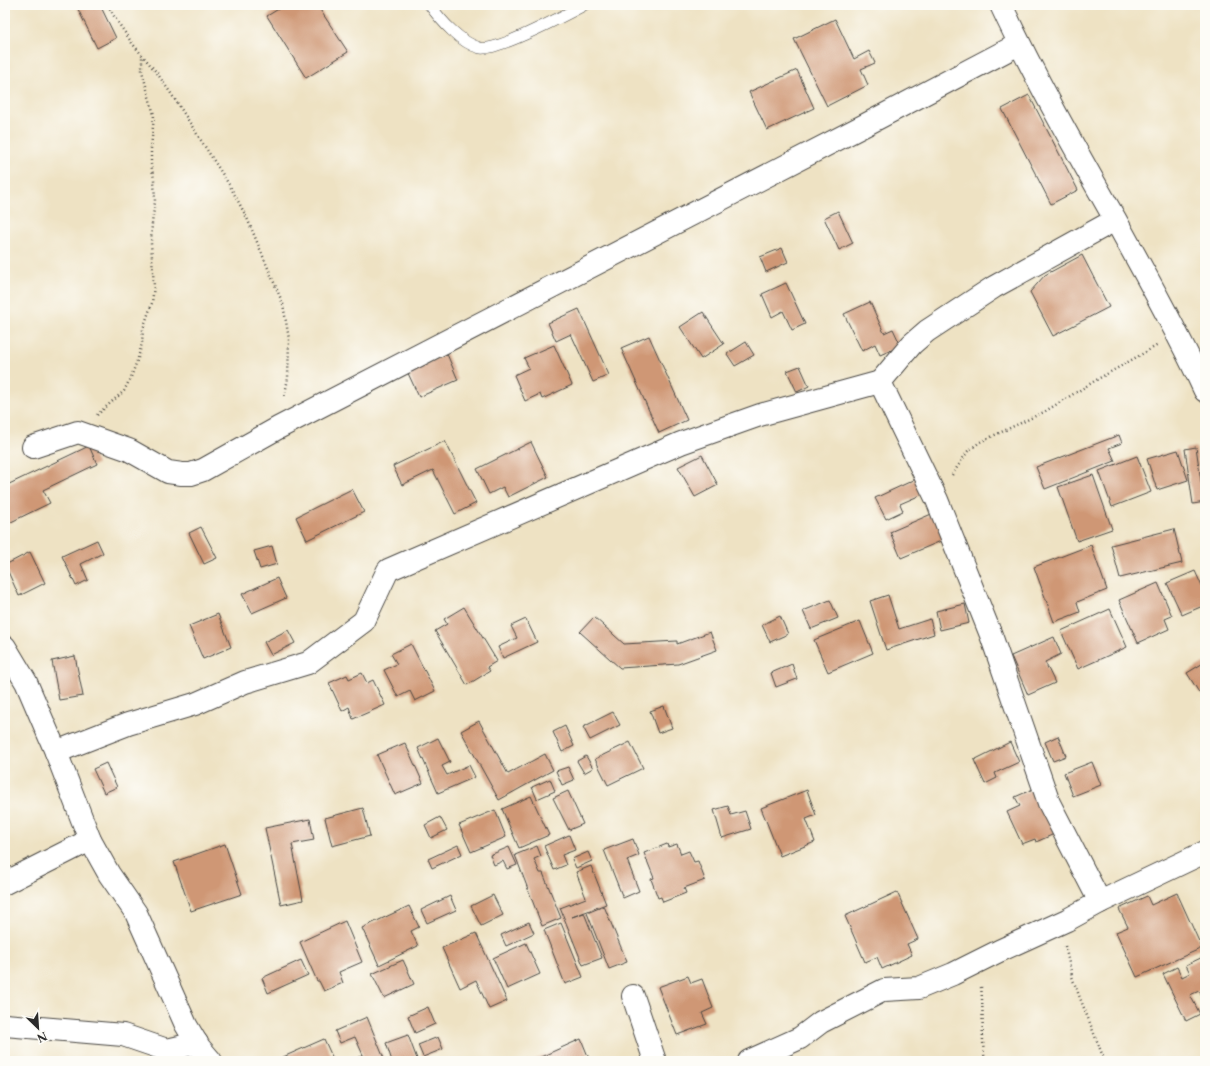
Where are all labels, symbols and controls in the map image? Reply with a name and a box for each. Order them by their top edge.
north arrow [18,1008,58,1048]
text: N [35,1029,50,1046]

